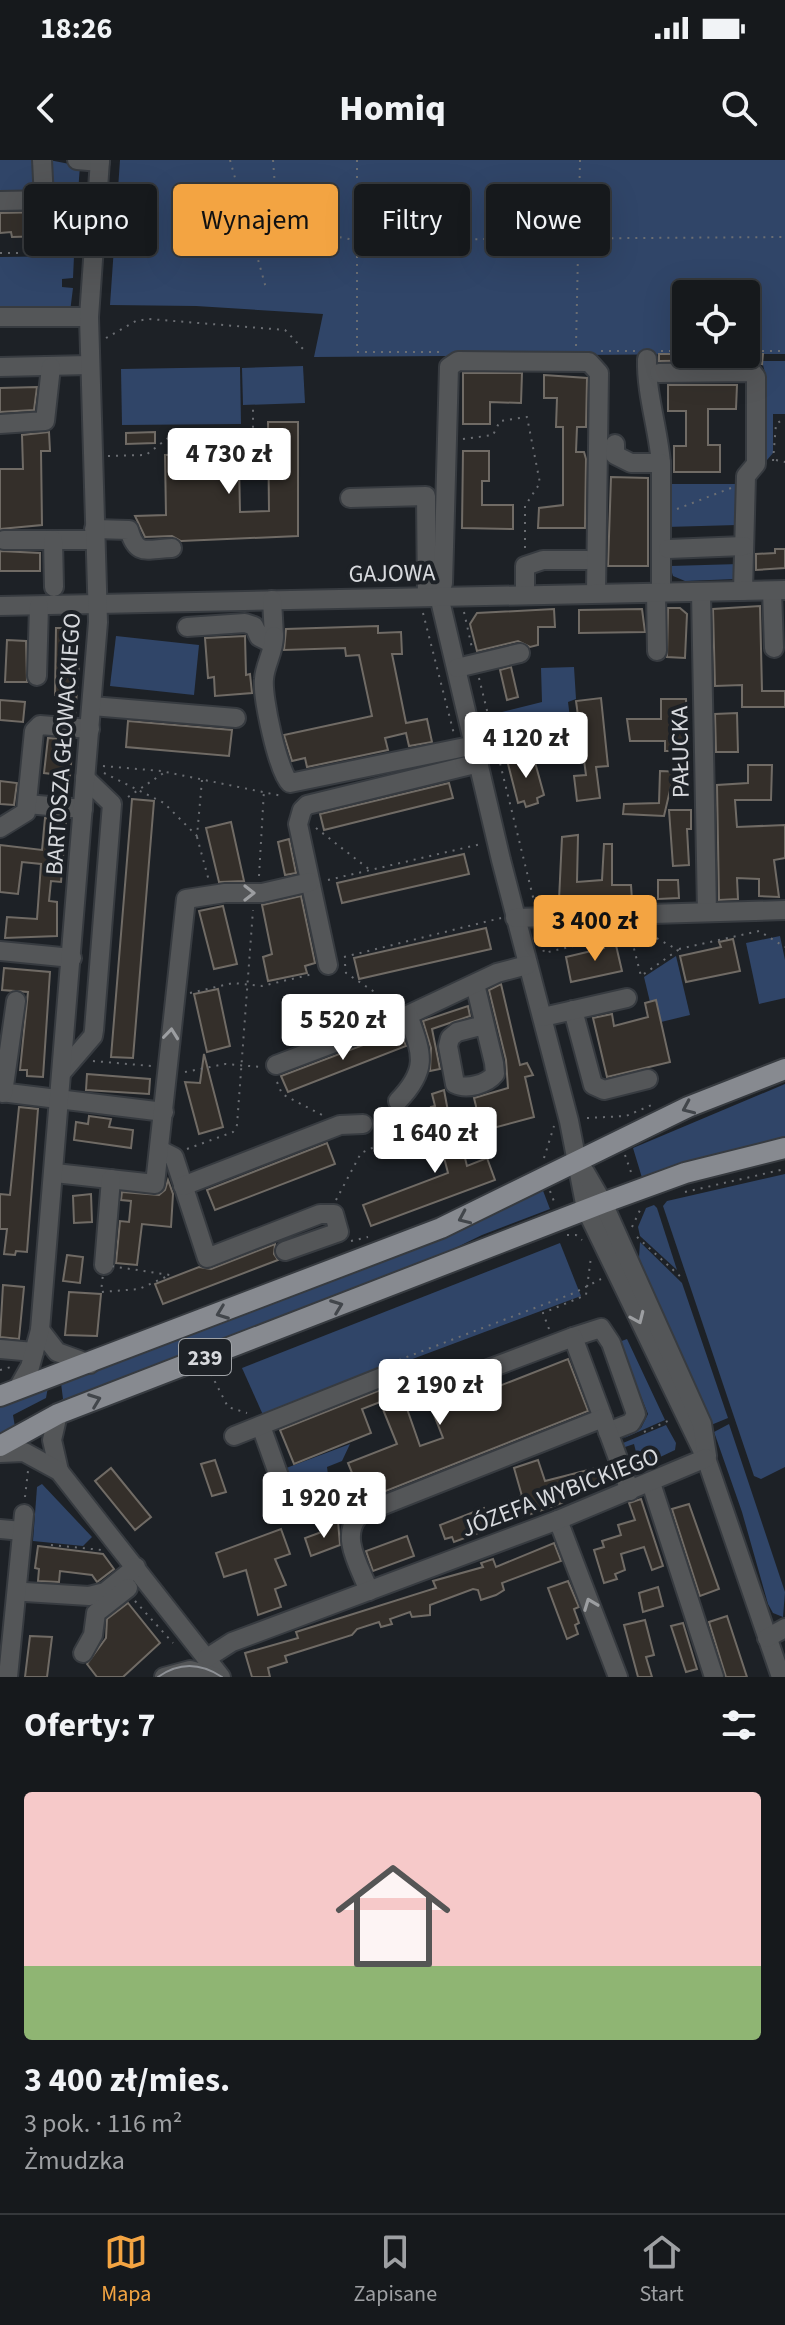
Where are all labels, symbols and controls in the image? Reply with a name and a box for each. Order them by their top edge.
text: 18:26 [40,7,112,50]
text: Homiq [339,83,446,134]
icon: back [24,86,68,130]
icon: search [717,86,761,130]
chip: Kupno [24,184,157,256]
chip: Wynajem [173,184,338,256]
chip: Filtry [354,184,470,256]
chip: Nowe [486,184,610,256]
map controls [672,280,760,368]
button: locate [672,280,760,368]
pin: 4 730 zł [146,428,312,496]
text: 4 730 zł [186,435,272,472]
street label: GAJOWA [348,555,436,592]
street label: BARTOSZA GŁOWACKIEGO [37,612,90,876]
street label: PAŁUCKA [662,705,699,799]
pin: 4 120 zł [443,712,609,780]
text: 4 120 zł [483,719,569,756]
one-way arrow [243,884,255,902]
pin: 3 400 zł [512,895,678,963]
text: 3 400 zł [552,902,638,939]
pin: 5 520 zł [260,994,426,1062]
text: 5 520 zł [300,1001,386,1038]
one-way arrow [163,1027,180,1040]
one-way arrow [682,1098,696,1114]
pin: 1 640 zł [352,1107,518,1175]
text: 1 640 zł [392,1114,478,1151]
one-way arrow [458,1208,472,1224]
one-way arrow [329,1299,343,1316]
one-way arrow [216,1303,230,1320]
one-way arrow [628,1310,644,1324]
road number: 239 [179,1339,231,1375]
pin: 2 190 zł [357,1359,523,1427]
text: 2 190 zł [397,1366,483,1403]
one-way arrow [87,1393,101,1410]
street label: JÓZEFA WYBICKIEGO [456,1439,664,1546]
pin: 1 920 zł [241,1472,407,1540]
text: 1 920 zł [281,1479,367,1516]
one-way arrow [583,1598,600,1612]
text: Oferty: 7 [24,1701,155,1750]
icon: filters [717,1703,761,1747]
icon: home [321,1844,465,1988]
text: 3 400 zł/mies. [24,2056,230,2105]
text: 3 pok. · 116 m² [24,2105,182,2142]
text: Żmudzka [24,2142,125,2179]
tab: Mapa [101,2230,151,2310]
tab: Zapisane [354,2230,437,2310]
tab: Start [639,2230,684,2310]

